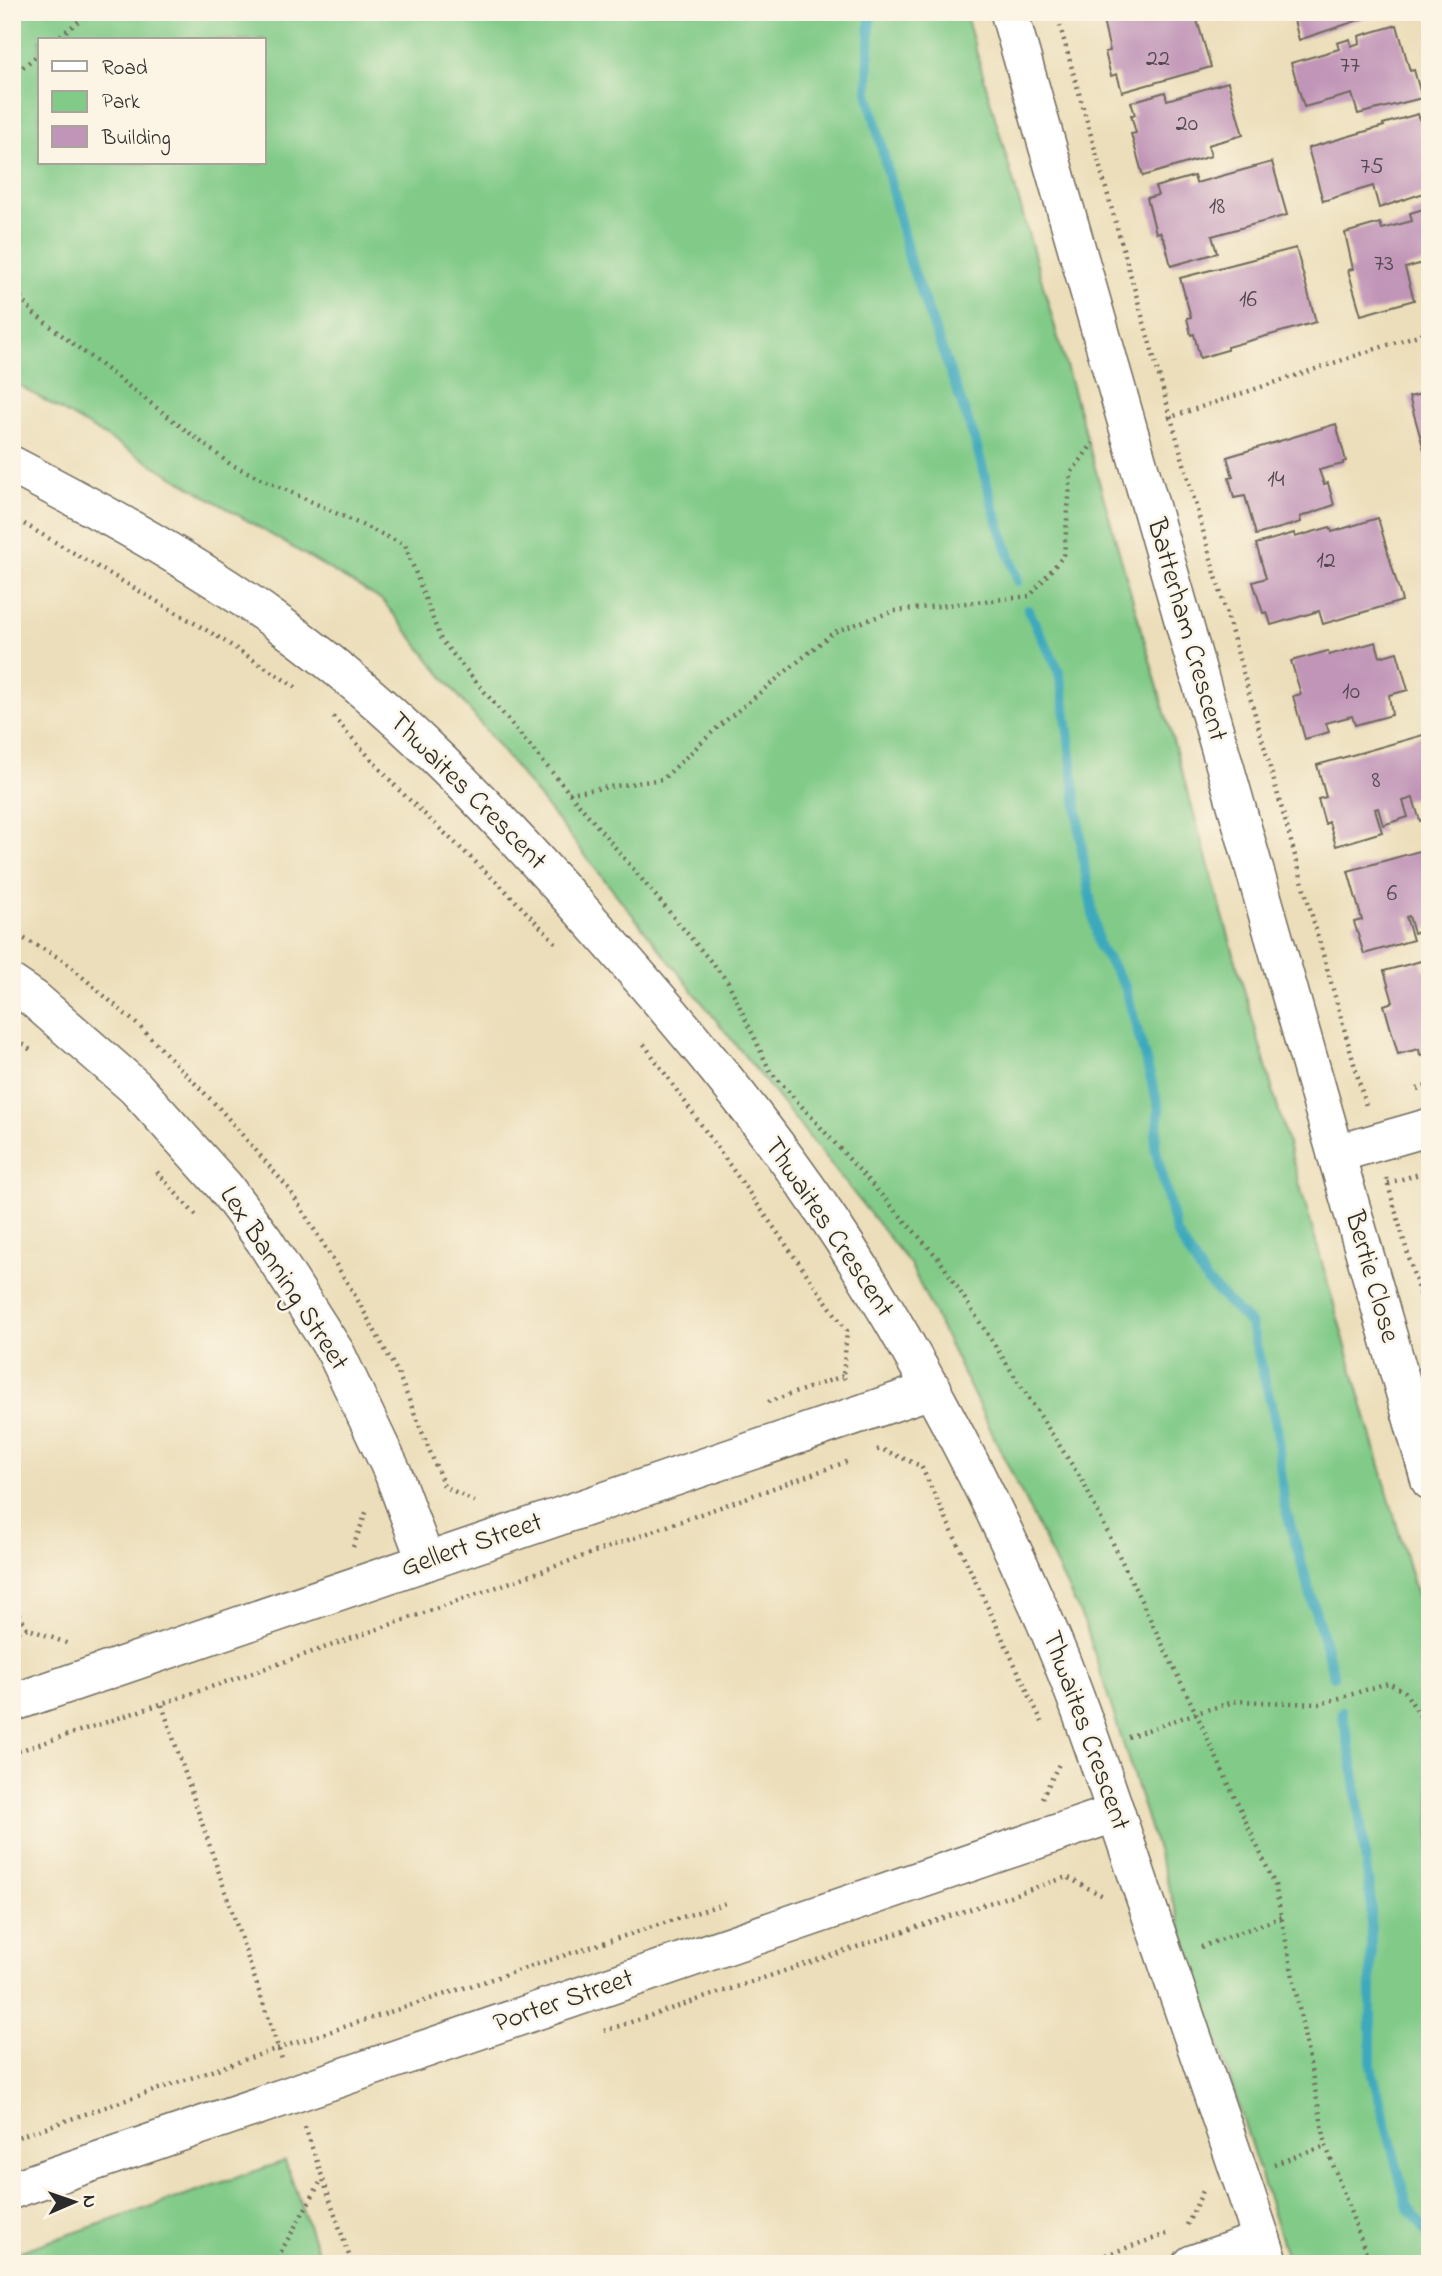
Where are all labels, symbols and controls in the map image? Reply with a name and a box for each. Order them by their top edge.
legend [38,38,266,164]
house number: 22 [1146,42,1170,77]
house number: 77 [1340,49,1360,84]
text: Road [102,54,148,84]
text: Park [102,88,141,118]
house number: 20 [1176,107,1198,142]
text: Building [101,124,171,156]
house number: 75 [1360,150,1384,185]
house number: 18 [1209,190,1225,225]
house number: 73 [1374,247,1394,282]
house number: 16 [1239,283,1258,318]
house number: 14 [1267,463,1285,498]
street label: Batterham Crescent [1134,513,1237,746]
house number: 12 [1316,544,1336,579]
house number: 10 [1342,675,1360,710]
street label: Thwaites Crescent [378,703,556,881]
house number: 8 [1372,764,1381,799]
house number: 6 [1387,877,1398,912]
street label: Thwaites Crescent [752,1129,904,1327]
street label: Lex Banning Street [208,1179,358,1379]
street label: Bertie Close [1332,1205,1410,1348]
street label: Gellert Street [395,1503,549,1589]
street label: Thwaites Crescent [1030,1625,1140,1837]
street label: Porter Street [488,1959,640,2045]
north arrow [38,2168,108,2238]
text: N [75,2195,102,2209]

